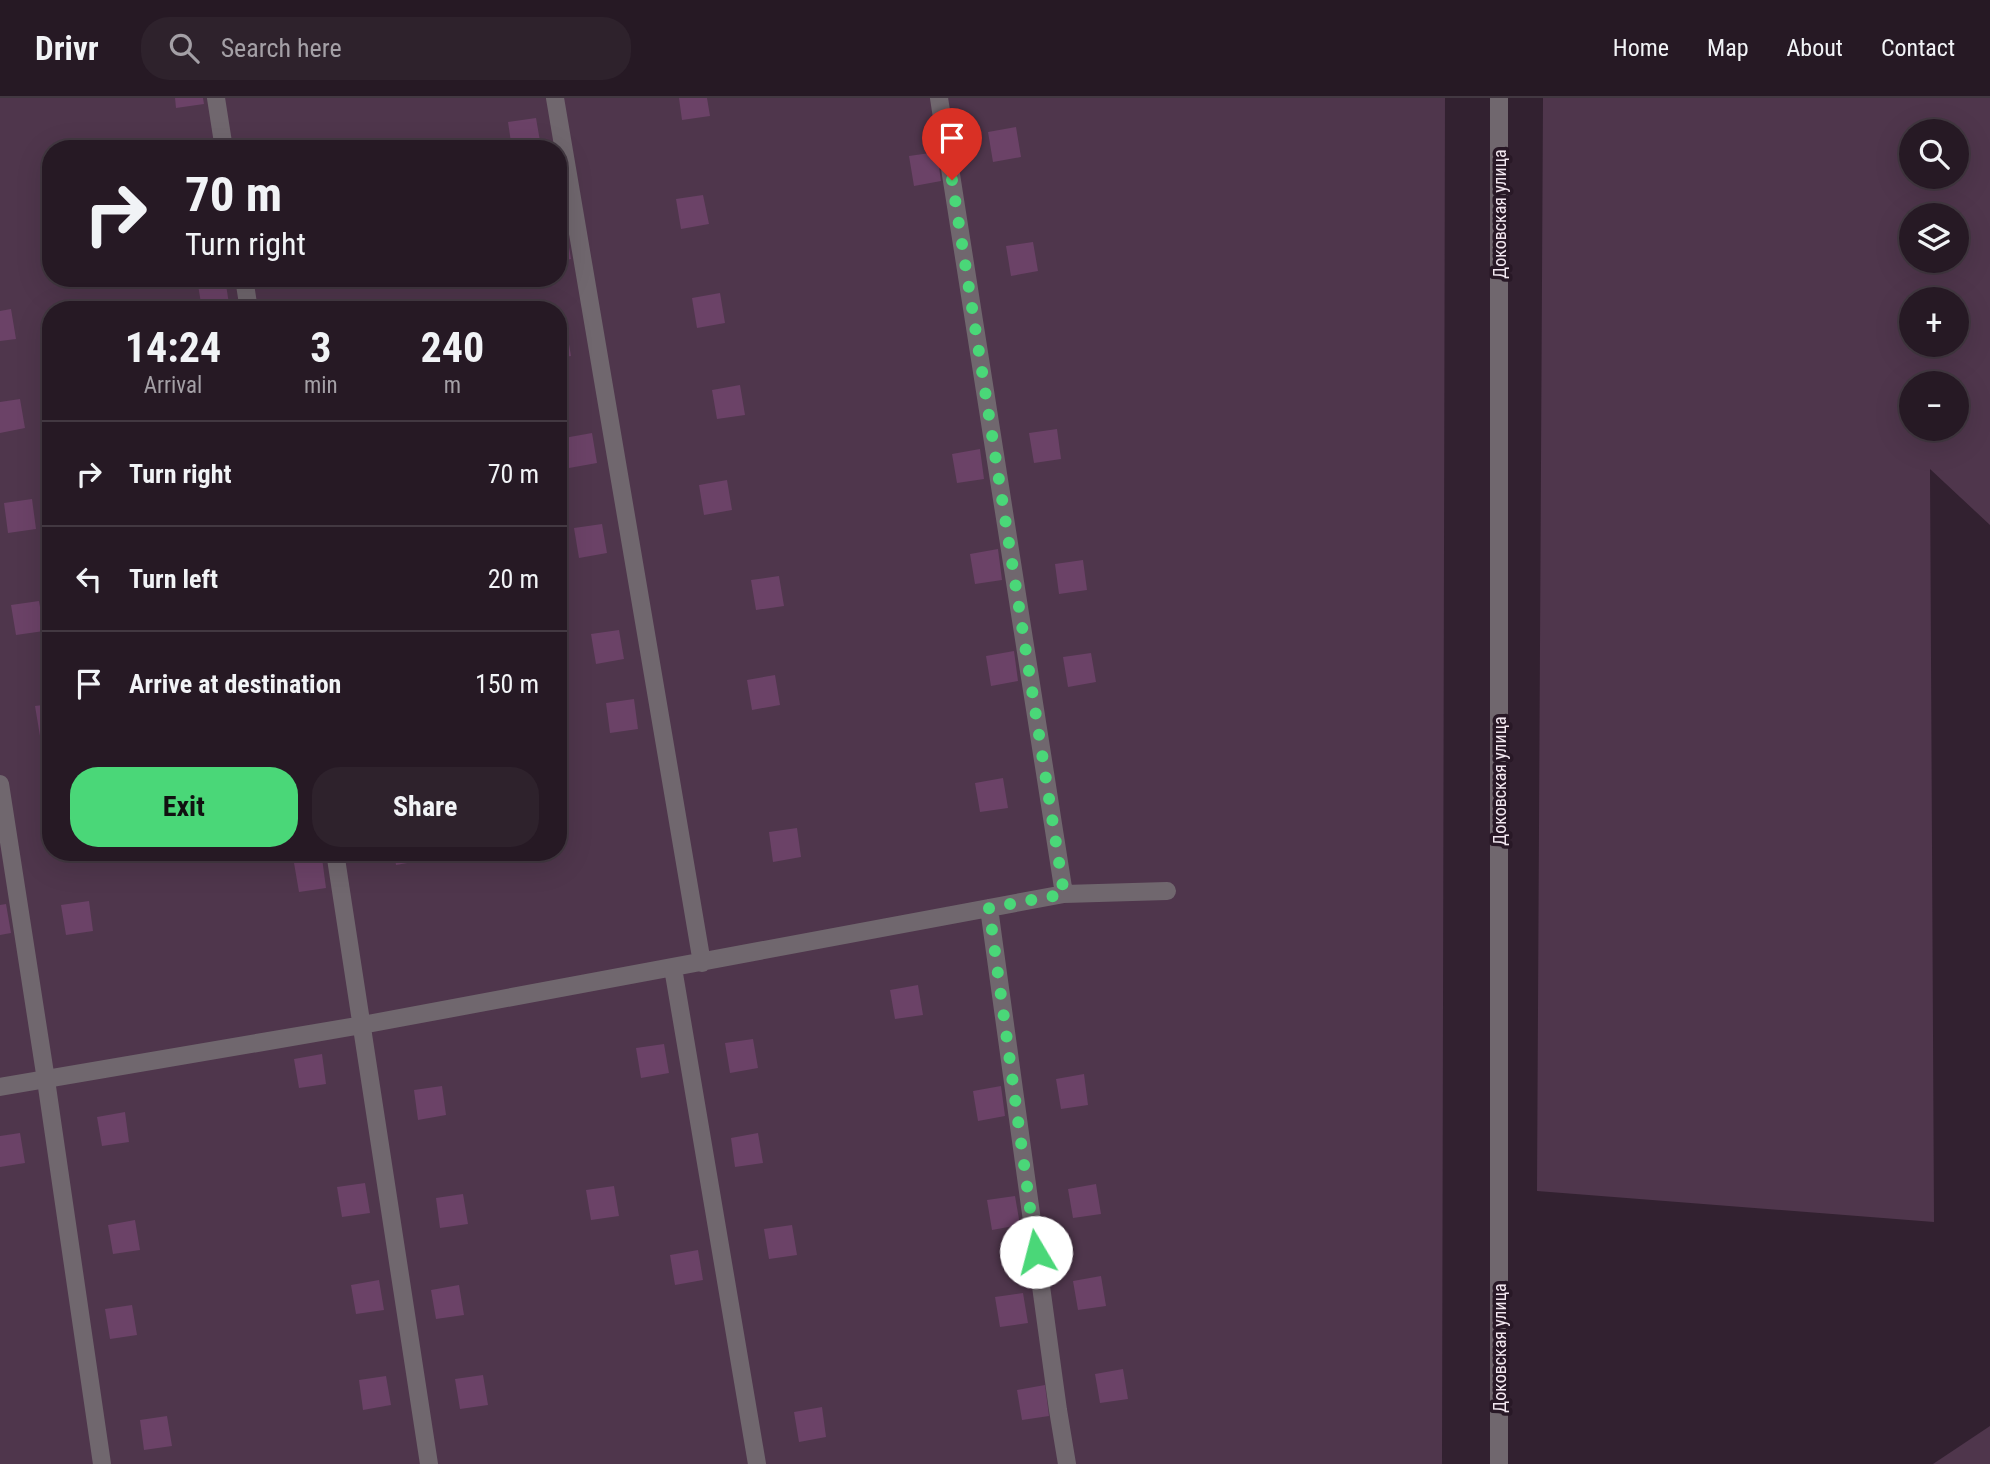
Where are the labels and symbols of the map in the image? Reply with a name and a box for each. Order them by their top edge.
pin [922,108,982,180]
street label: Доковская улица [1489,149,1510,279]
street label: Доковская улица [1489,716,1510,846]
position arrow [999,1215,1073,1289]
street label: Доковская улица [1489,1283,1510,1413]

